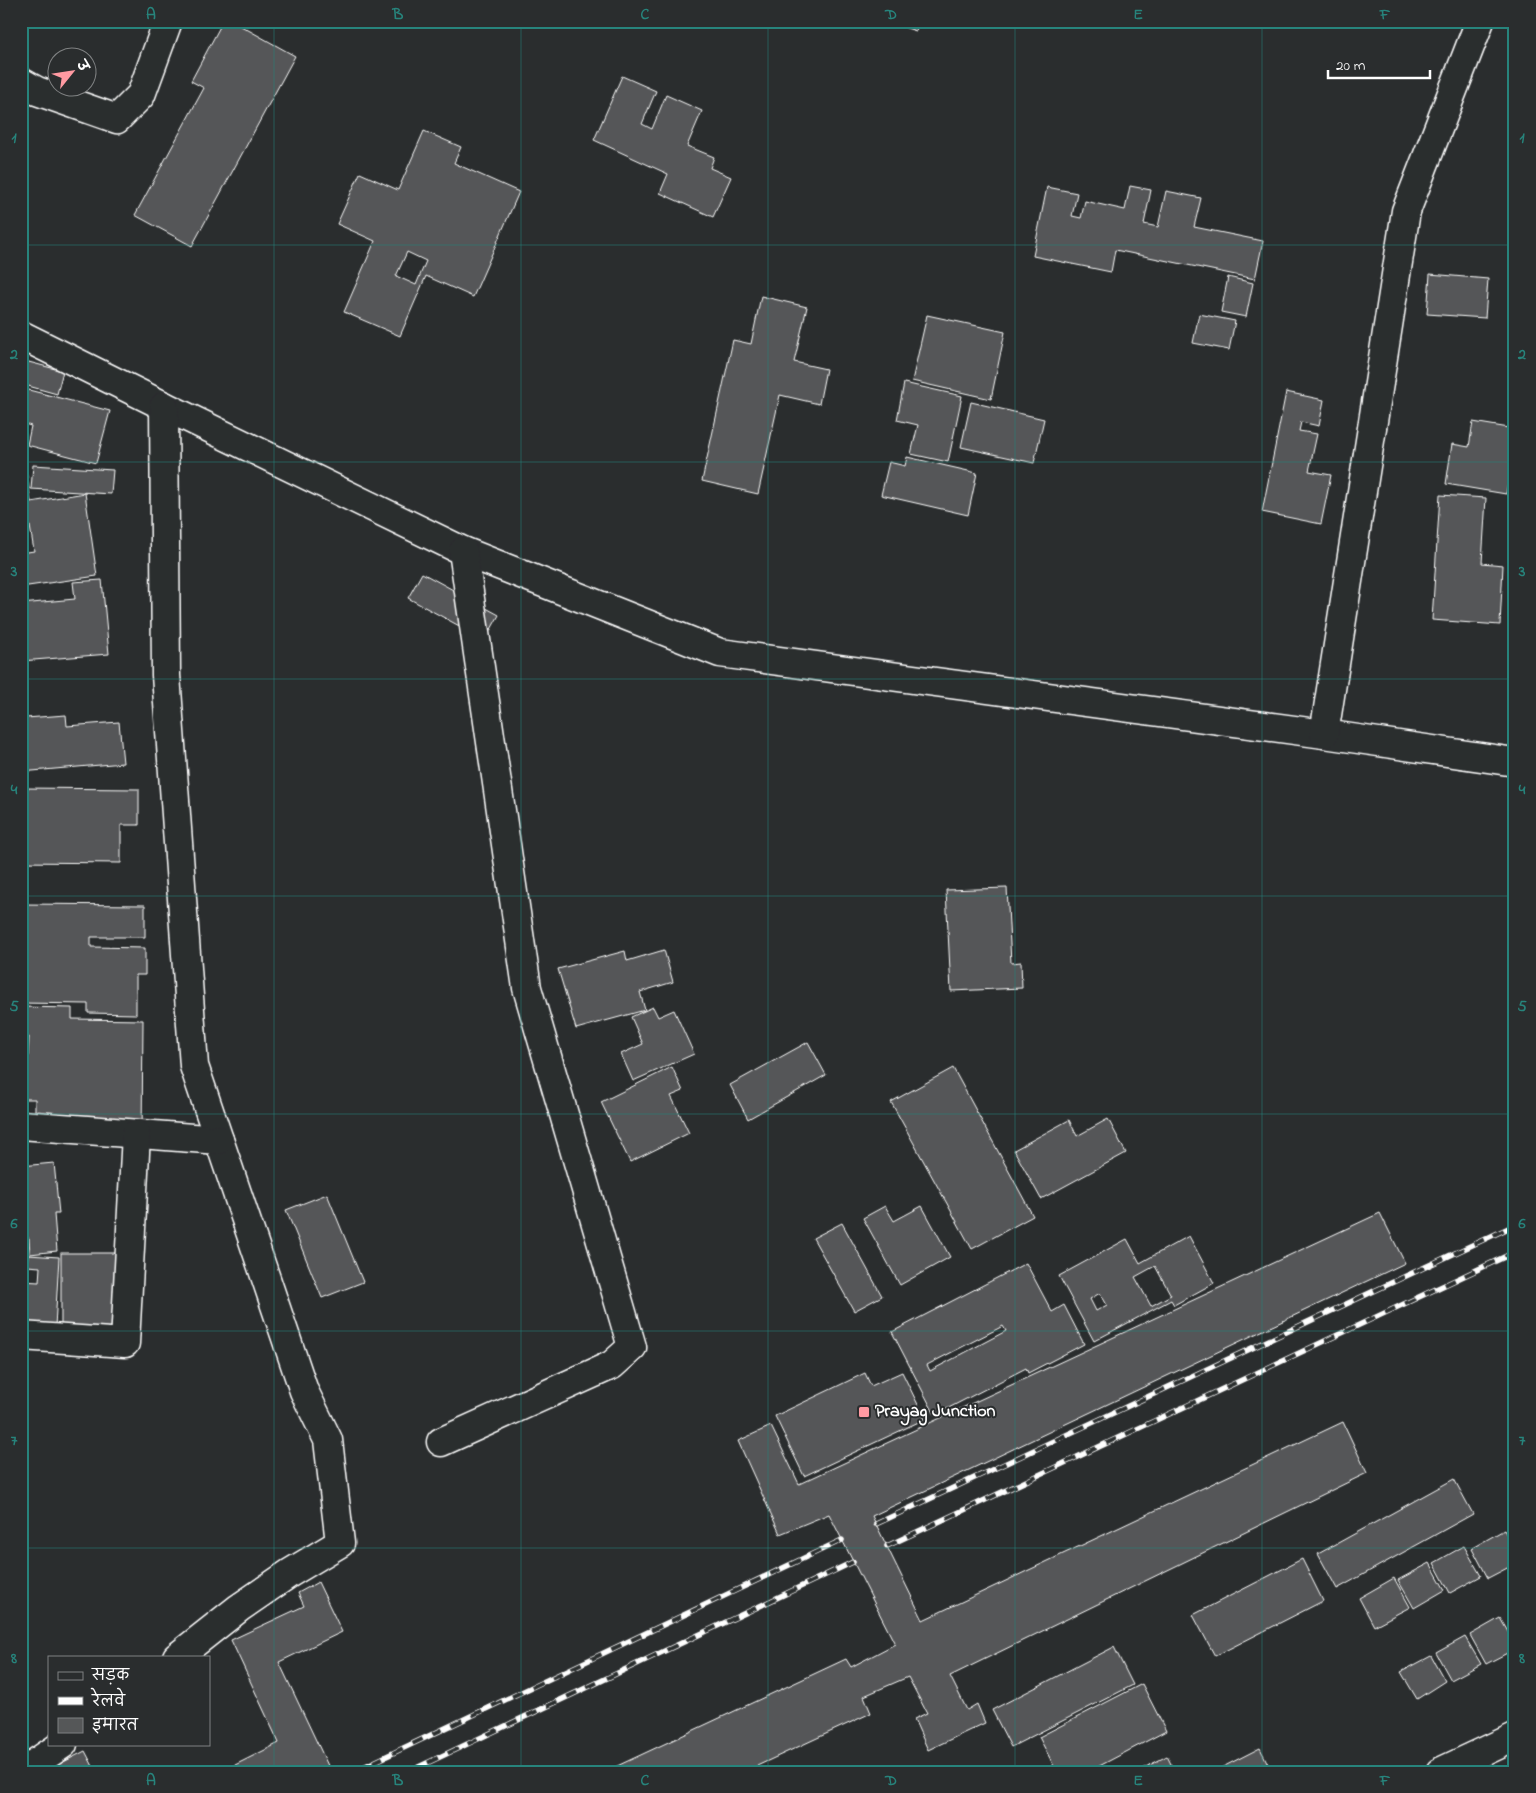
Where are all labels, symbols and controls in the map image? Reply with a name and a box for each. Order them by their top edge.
text: A [146,3,156,27]
text: B [392,3,404,27]
text: C [641,3,650,27]
text: D [884,3,897,27]
text: E [1133,3,1143,27]
text: F [1379,3,1391,27]
north arrow [48,48,98,98]
scale bar [1328,48,1431,80]
text: उ [70,55,94,77]
text: 20 m [1336,55,1366,77]
text: 1 [11,126,17,150]
text: 1 [1519,126,1525,150]
text: 2 [9,343,18,367]
text: 2 [1517,343,1526,367]
text: 3 [10,560,18,584]
text: 3 [1518,560,1526,584]
text: 4 [10,778,18,802]
text: 4 [1518,778,1526,802]
text: 5 [9,995,19,1019]
text: 5 [1517,995,1527,1019]
text: 6 [9,1212,18,1236]
text: 6 [1517,1212,1526,1236]
place label: Prayag Junction [875,1399,996,1426]
marker: Prayag Junction [857,1405,871,1419]
text: 7 [11,1429,18,1453]
text: 7 [1519,1429,1526,1453]
text: 8 [10,1647,17,1671]
text: 8 [1518,1647,1525,1671]
legend [48,1656,210,1746]
text: सड़क [91,1665,130,1687]
text: रेलवे [90,1687,126,1713]
text: इमारत [92,1715,139,1737]
text: A [146,1769,156,1793]
text: B [392,1769,404,1793]
text: C [641,1769,650,1793]
text: D [884,1769,897,1793]
text: E [1133,1769,1143,1793]
text: F [1379,1769,1391,1793]

